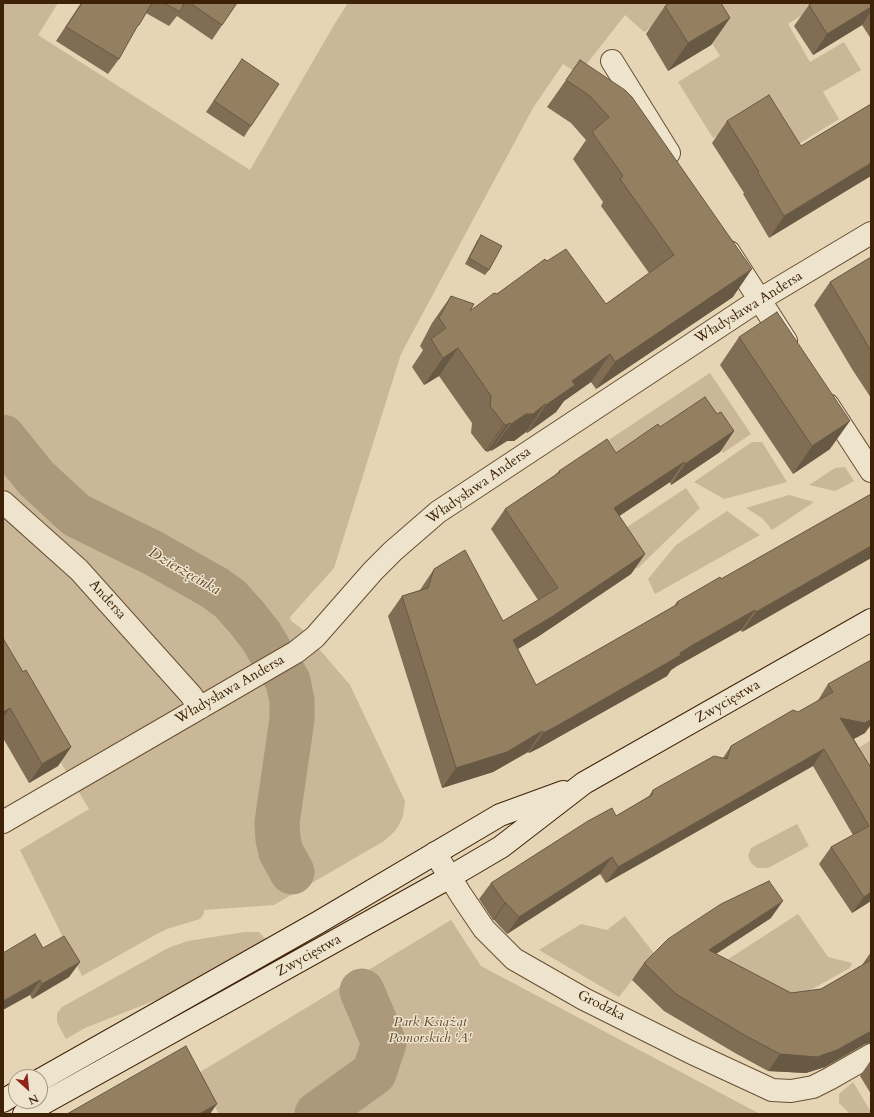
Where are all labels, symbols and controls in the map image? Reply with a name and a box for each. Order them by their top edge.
street label: Władysława Andersa [692,268,806,348]
street label: Władysława Andersa [424,444,534,528]
water label: Dzierżęcinka [145,544,223,600]
street label: Andersa [85,577,129,623]
street label: Władysława Andersa [172,652,288,728]
street label: Zwycięstwa [693,677,763,727]
street label: Zwycięstwa [274,931,344,981]
street label: Grodzka [574,987,628,1025]
park label: Park Książąt Pomorskich 'A' [388,1015,472,1048]
north arrow [8,1069,48,1109]
text: N [26,1090,41,1108]

